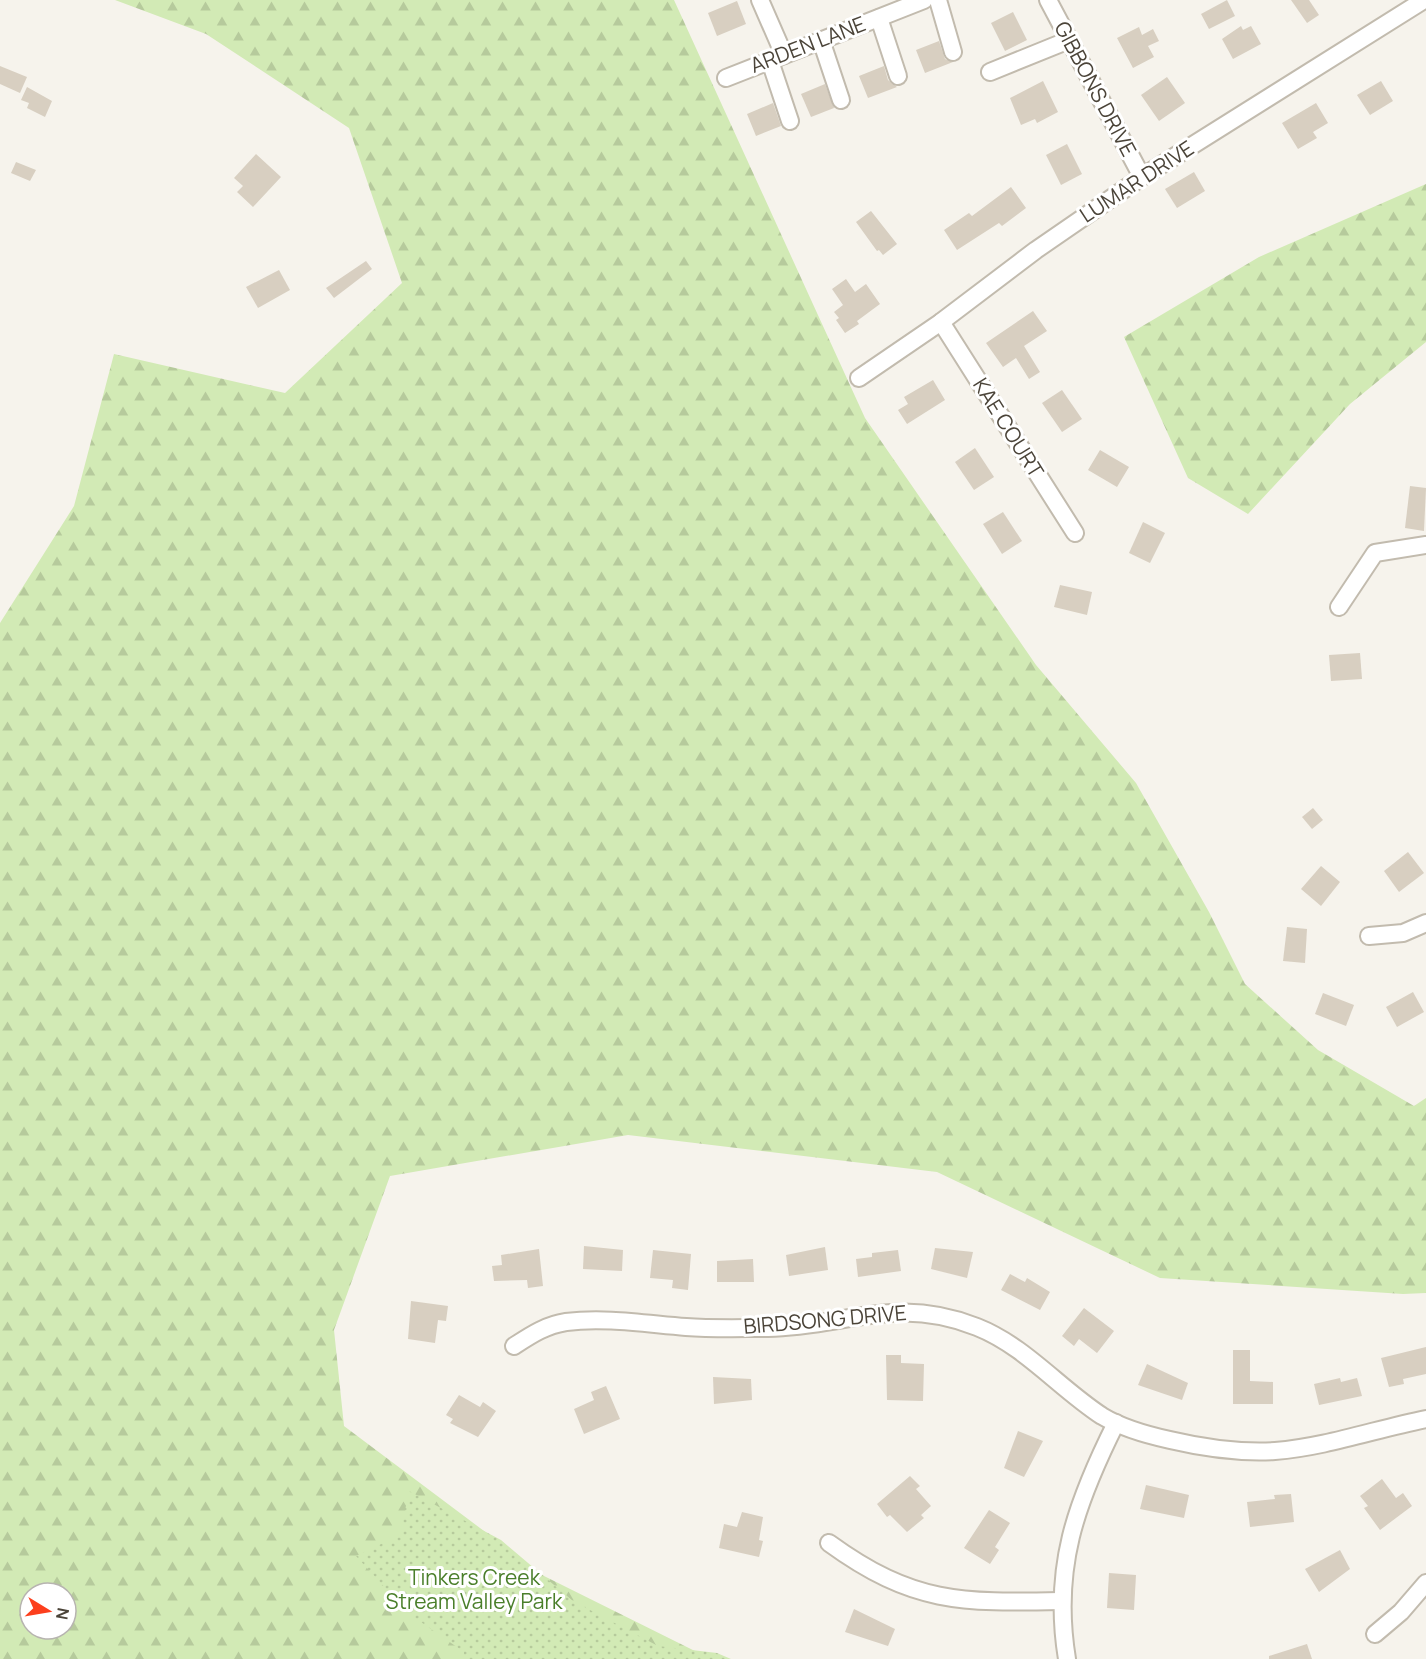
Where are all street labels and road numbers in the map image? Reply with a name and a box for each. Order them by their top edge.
street label: ARDEN LANE [746,9,869,79]
street label: GIBBONS DRIVE [1049,16,1143,161]
street label: LUMAR DRIVE [1074,134,1199,229]
street label: KAE COURT [967,372,1051,483]
street label: BIRDSONG DRIVE [742,1298,908,1340]

